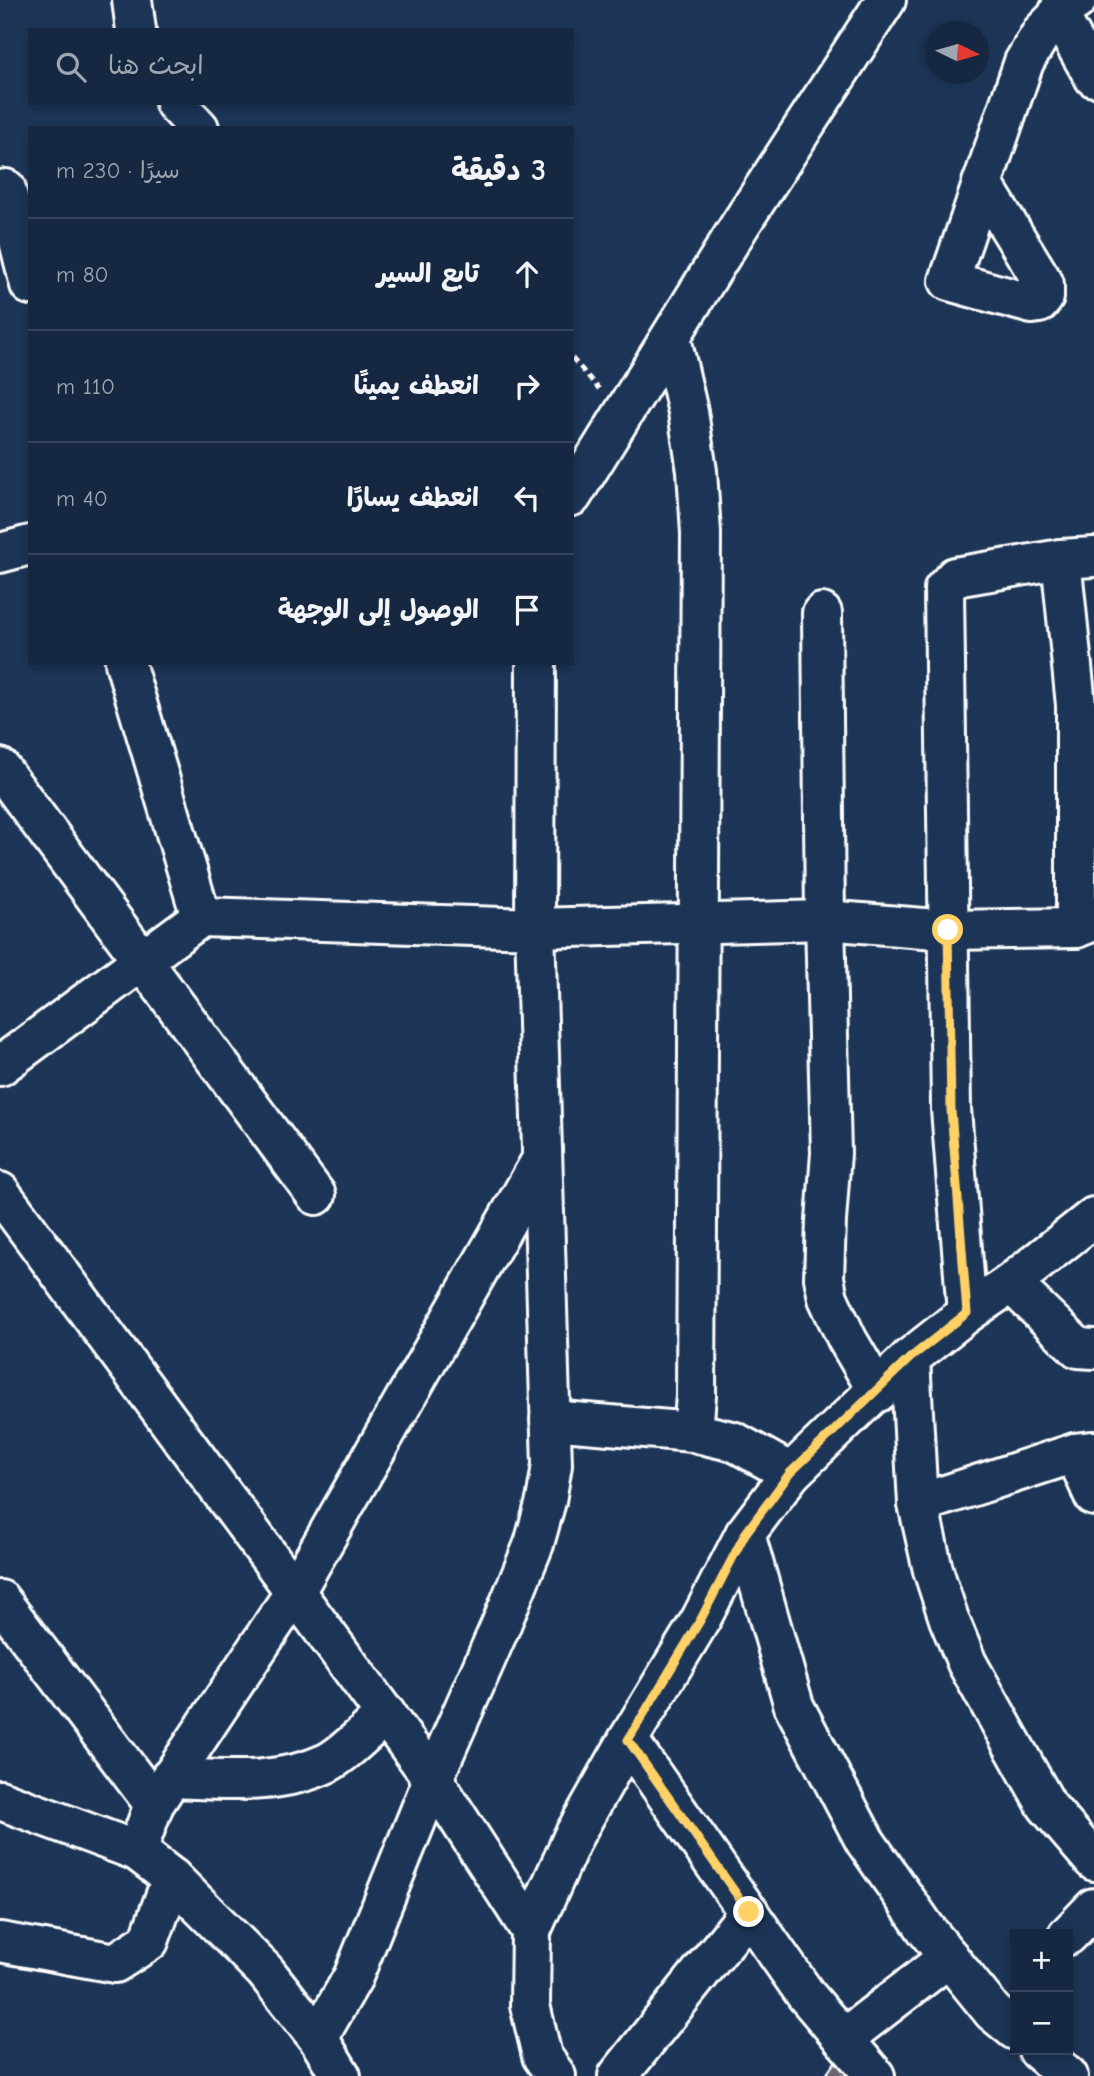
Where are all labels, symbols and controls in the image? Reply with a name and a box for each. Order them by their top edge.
north arrow [926,21,989,84]
search box [28,28,574,105]
icon: search [52,48,90,86]
text: ابحث هنا [108,51,204,81]
text: 3 دقيقة [451,153,546,188]
text: سيرًا · 230 m [56,157,180,184]
icon: ahead [508,255,546,293]
text: تابع السير [377,259,479,289]
text: 80 m [56,261,109,288]
icon: right [508,367,546,405]
text: انعطف يمينًا [354,371,479,401]
text: 110 m [56,373,115,400]
icon: left [508,479,546,517]
text: انعطف يسارًا [347,483,479,513]
text: 40 m [56,485,108,512]
icon: arrive [508,591,546,629]
text: الوصول إلى الوجهة [278,595,479,625]
route start [932,914,963,945]
route end [733,1896,764,1927]
map controls [1010,1929,1073,2055]
button: + [1010,1929,1073,1992]
button: − [1010,1992,1073,2055]

